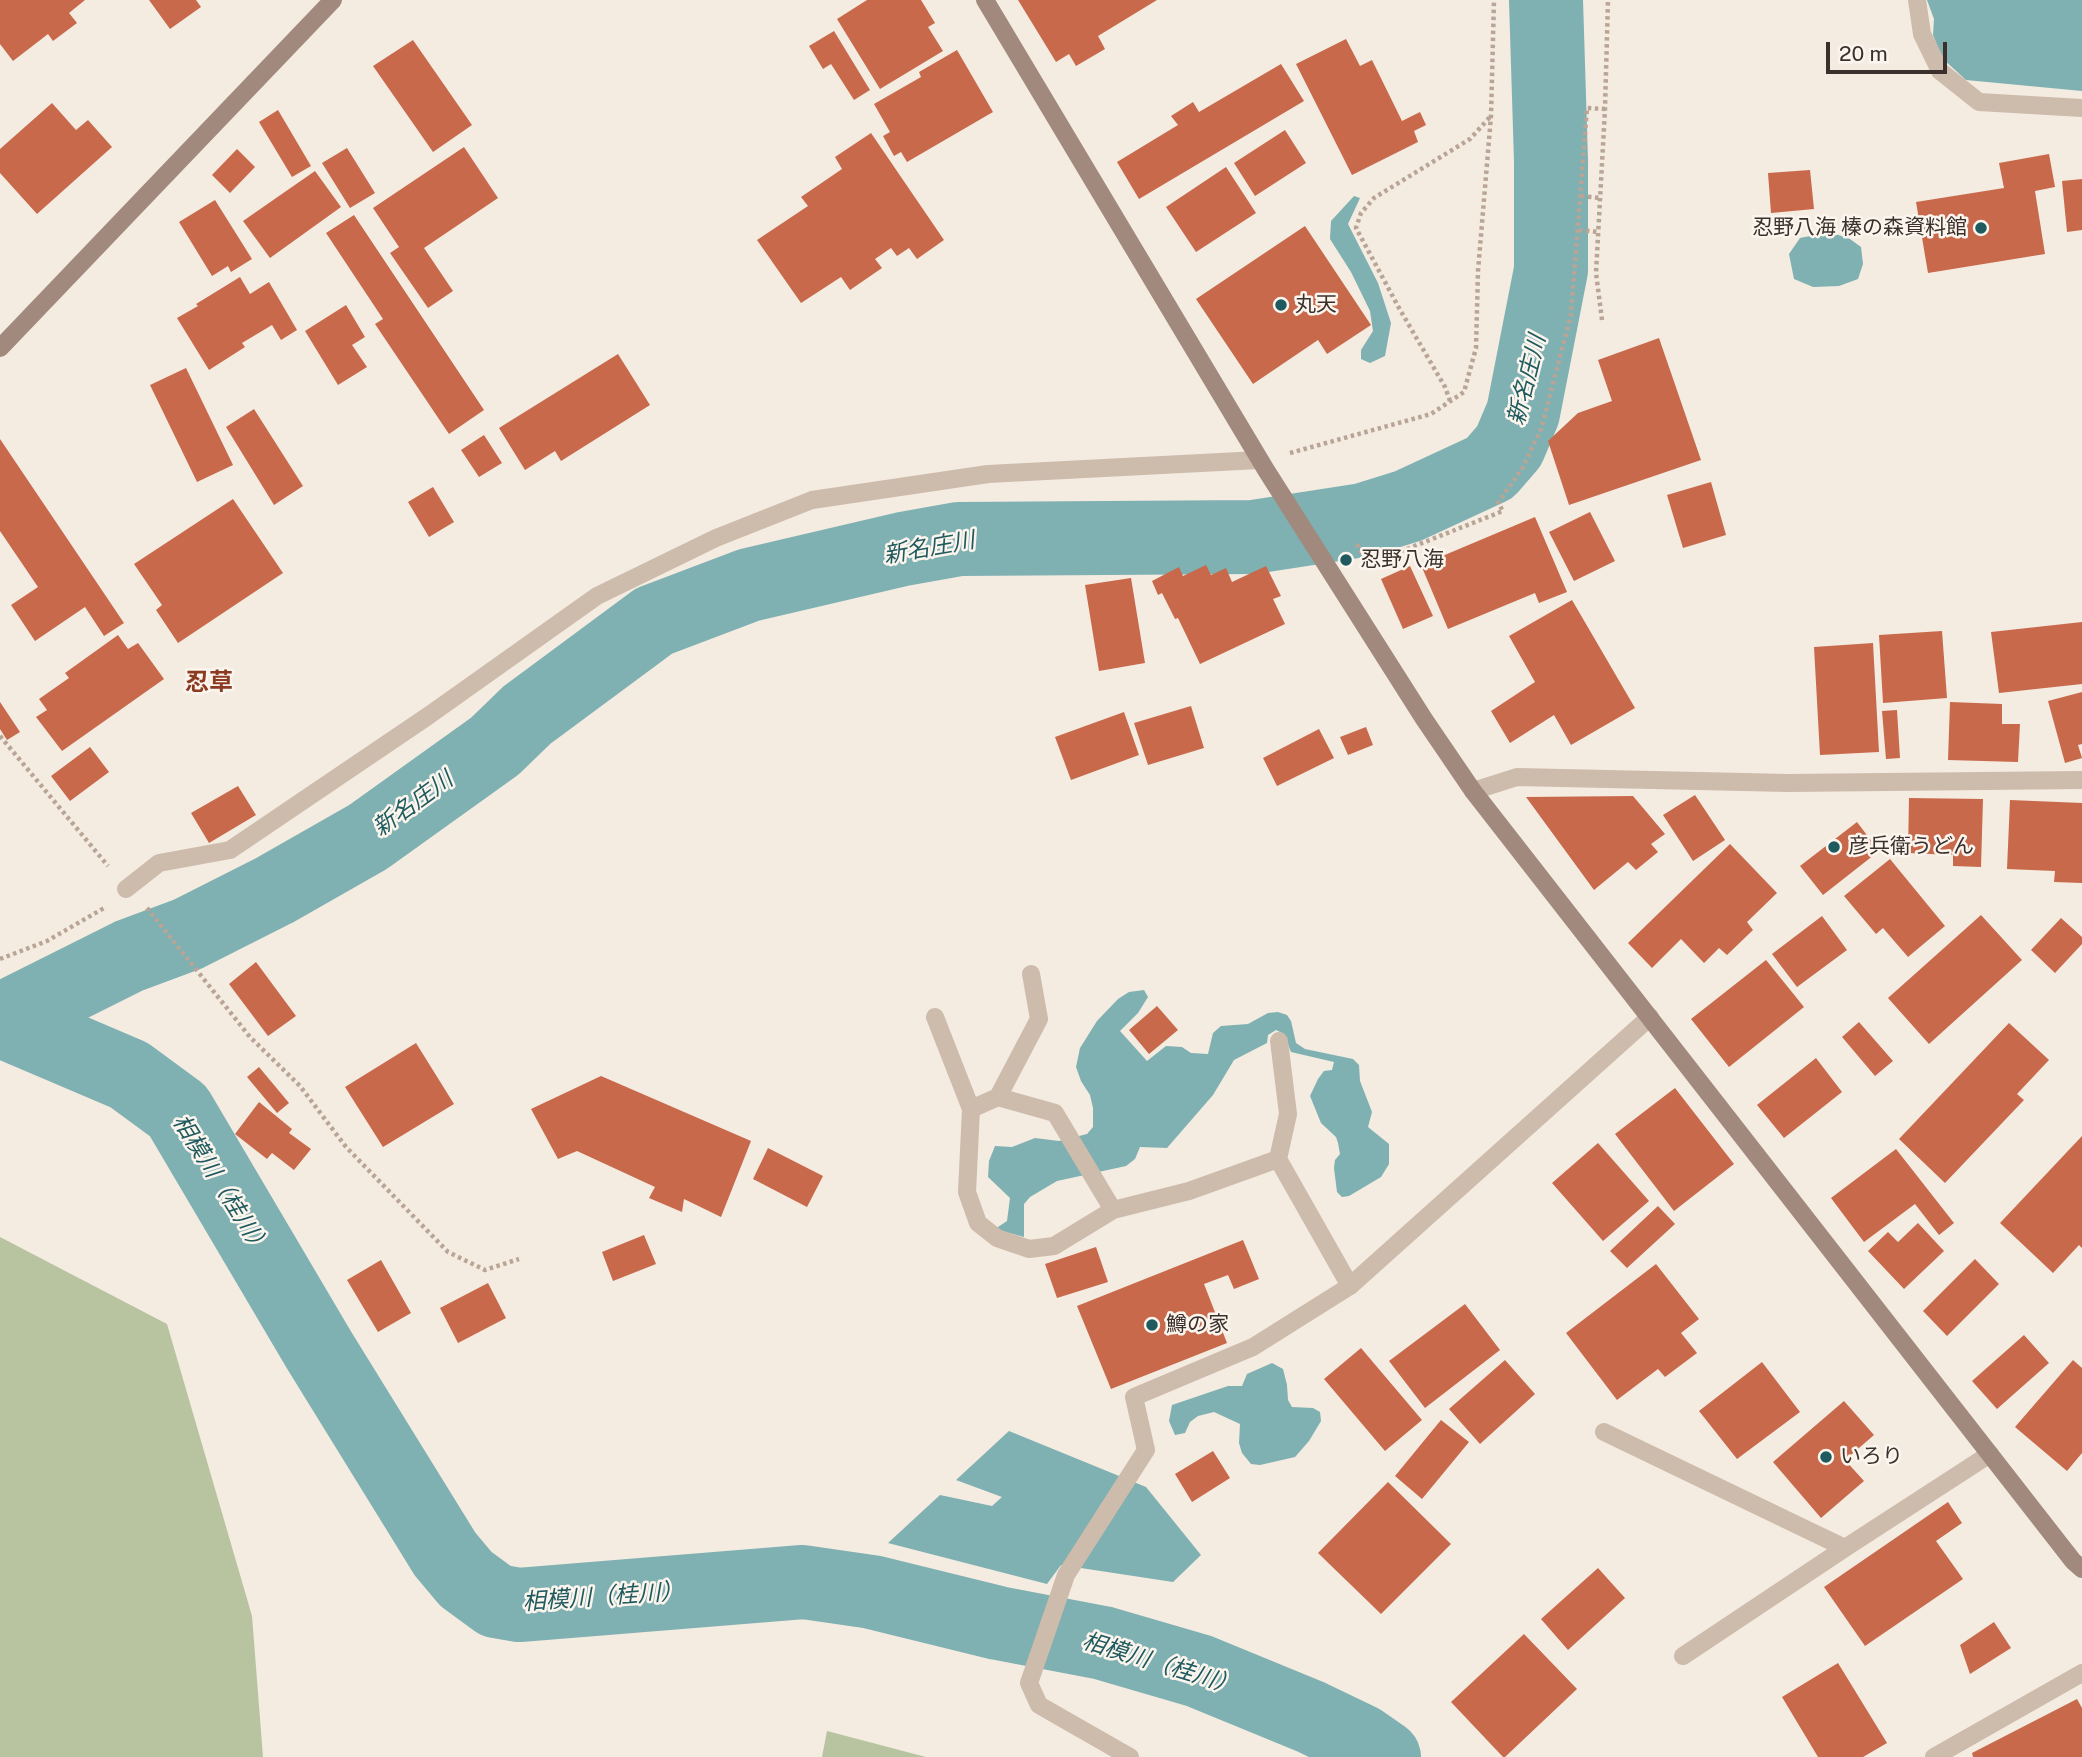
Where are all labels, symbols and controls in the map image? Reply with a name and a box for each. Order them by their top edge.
scale bar [1830,28,1951,72]
text: 20 m [1839,41,1888,66]
place label: 忍野八海 榛の森資料館 [1752,215,1967,241]
marker: 忍野八海 榛の森資料館 [1973,220,1989,236]
place label: 丸天 [1295,292,1337,318]
marker: 丸天 [1273,297,1289,313]
water label: 新名庄川 [1502,332,1552,428]
water label: 新名庄川 [881,526,977,570]
place label: 忍野八海 [1360,547,1444,573]
marker: 忍野八海 [1338,552,1354,568]
district label: 忍草 [185,669,233,697]
water label: 新名庄川 [368,766,458,842]
place label: 彦兵衛うどん [1848,834,1974,860]
marker: 彦兵衛うどん [1826,839,1842,855]
water label: 相模川（桂川） [167,1109,275,1261]
place label: 鱒の家 [1166,1312,1229,1338]
marker: 鱒の家 [1144,1317,1160,1333]
place label: いろり [1840,1444,1903,1470]
marker: いろり [1818,1449,1834,1465]
water label: 相模川（桂川） [522,1578,684,1616]
water label: 相模川（桂川） [1079,1627,1241,1701]

